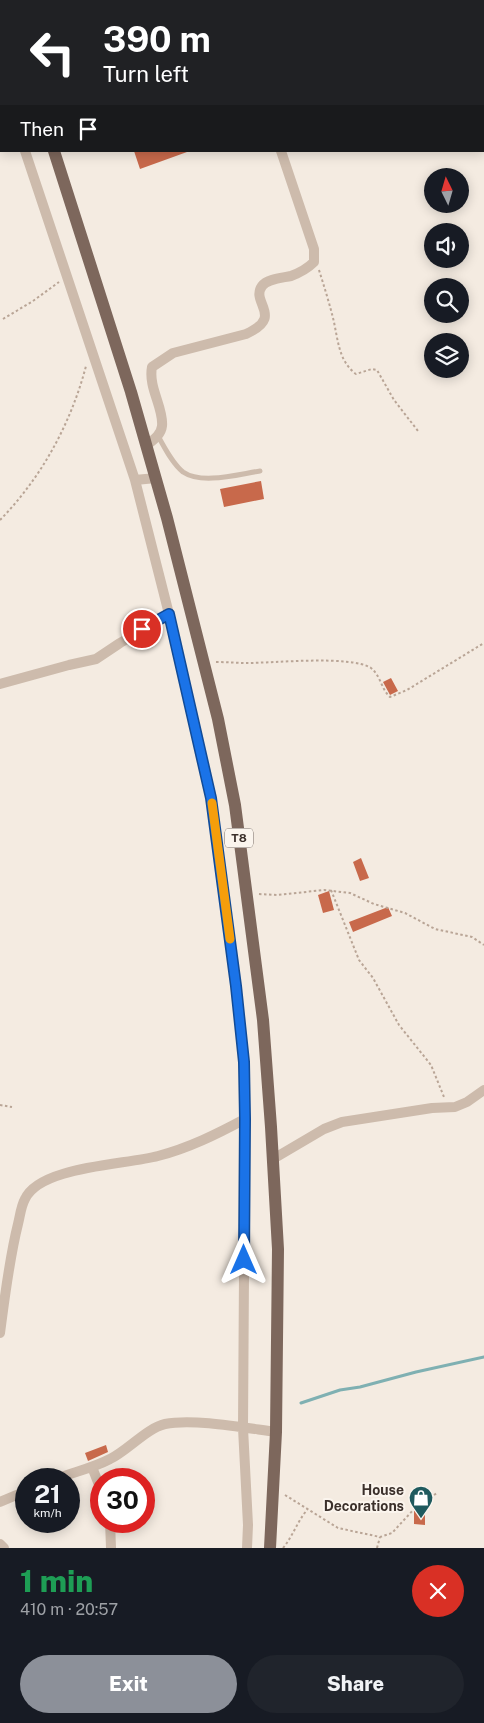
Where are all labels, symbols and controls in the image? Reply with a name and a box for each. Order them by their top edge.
text: 390 m [103,19,211,60]
icon: left [20,20,85,85]
text: Turn left [103,61,189,87]
icon: arrive [74,115,102,143]
text: Then [20,118,64,140]
north arrow [424,168,469,212]
map controls [424,168,469,378]
button: sound [424,223,469,268]
button: search [424,278,469,323]
button: layers [424,333,469,378]
pin [121,608,163,650]
icon: arrive [128,615,156,643]
road number: T8 [225,828,253,848]
position arrow [217,1233,269,1285]
speed limit sign: 30 [90,1468,155,1533]
text: 21 [34,1479,61,1509]
place label: House Decorations [324,1482,404,1514]
shop icon: House Decorations [408,1485,434,1519]
text: km/h [33,1506,62,1520]
text: 1 min [20,1563,93,1599]
button: close [412,1565,464,1617]
text: 410 m · 20:57 [20,1600,118,1619]
button: Exit [20,1655,237,1713]
button: Share [247,1655,464,1713]

